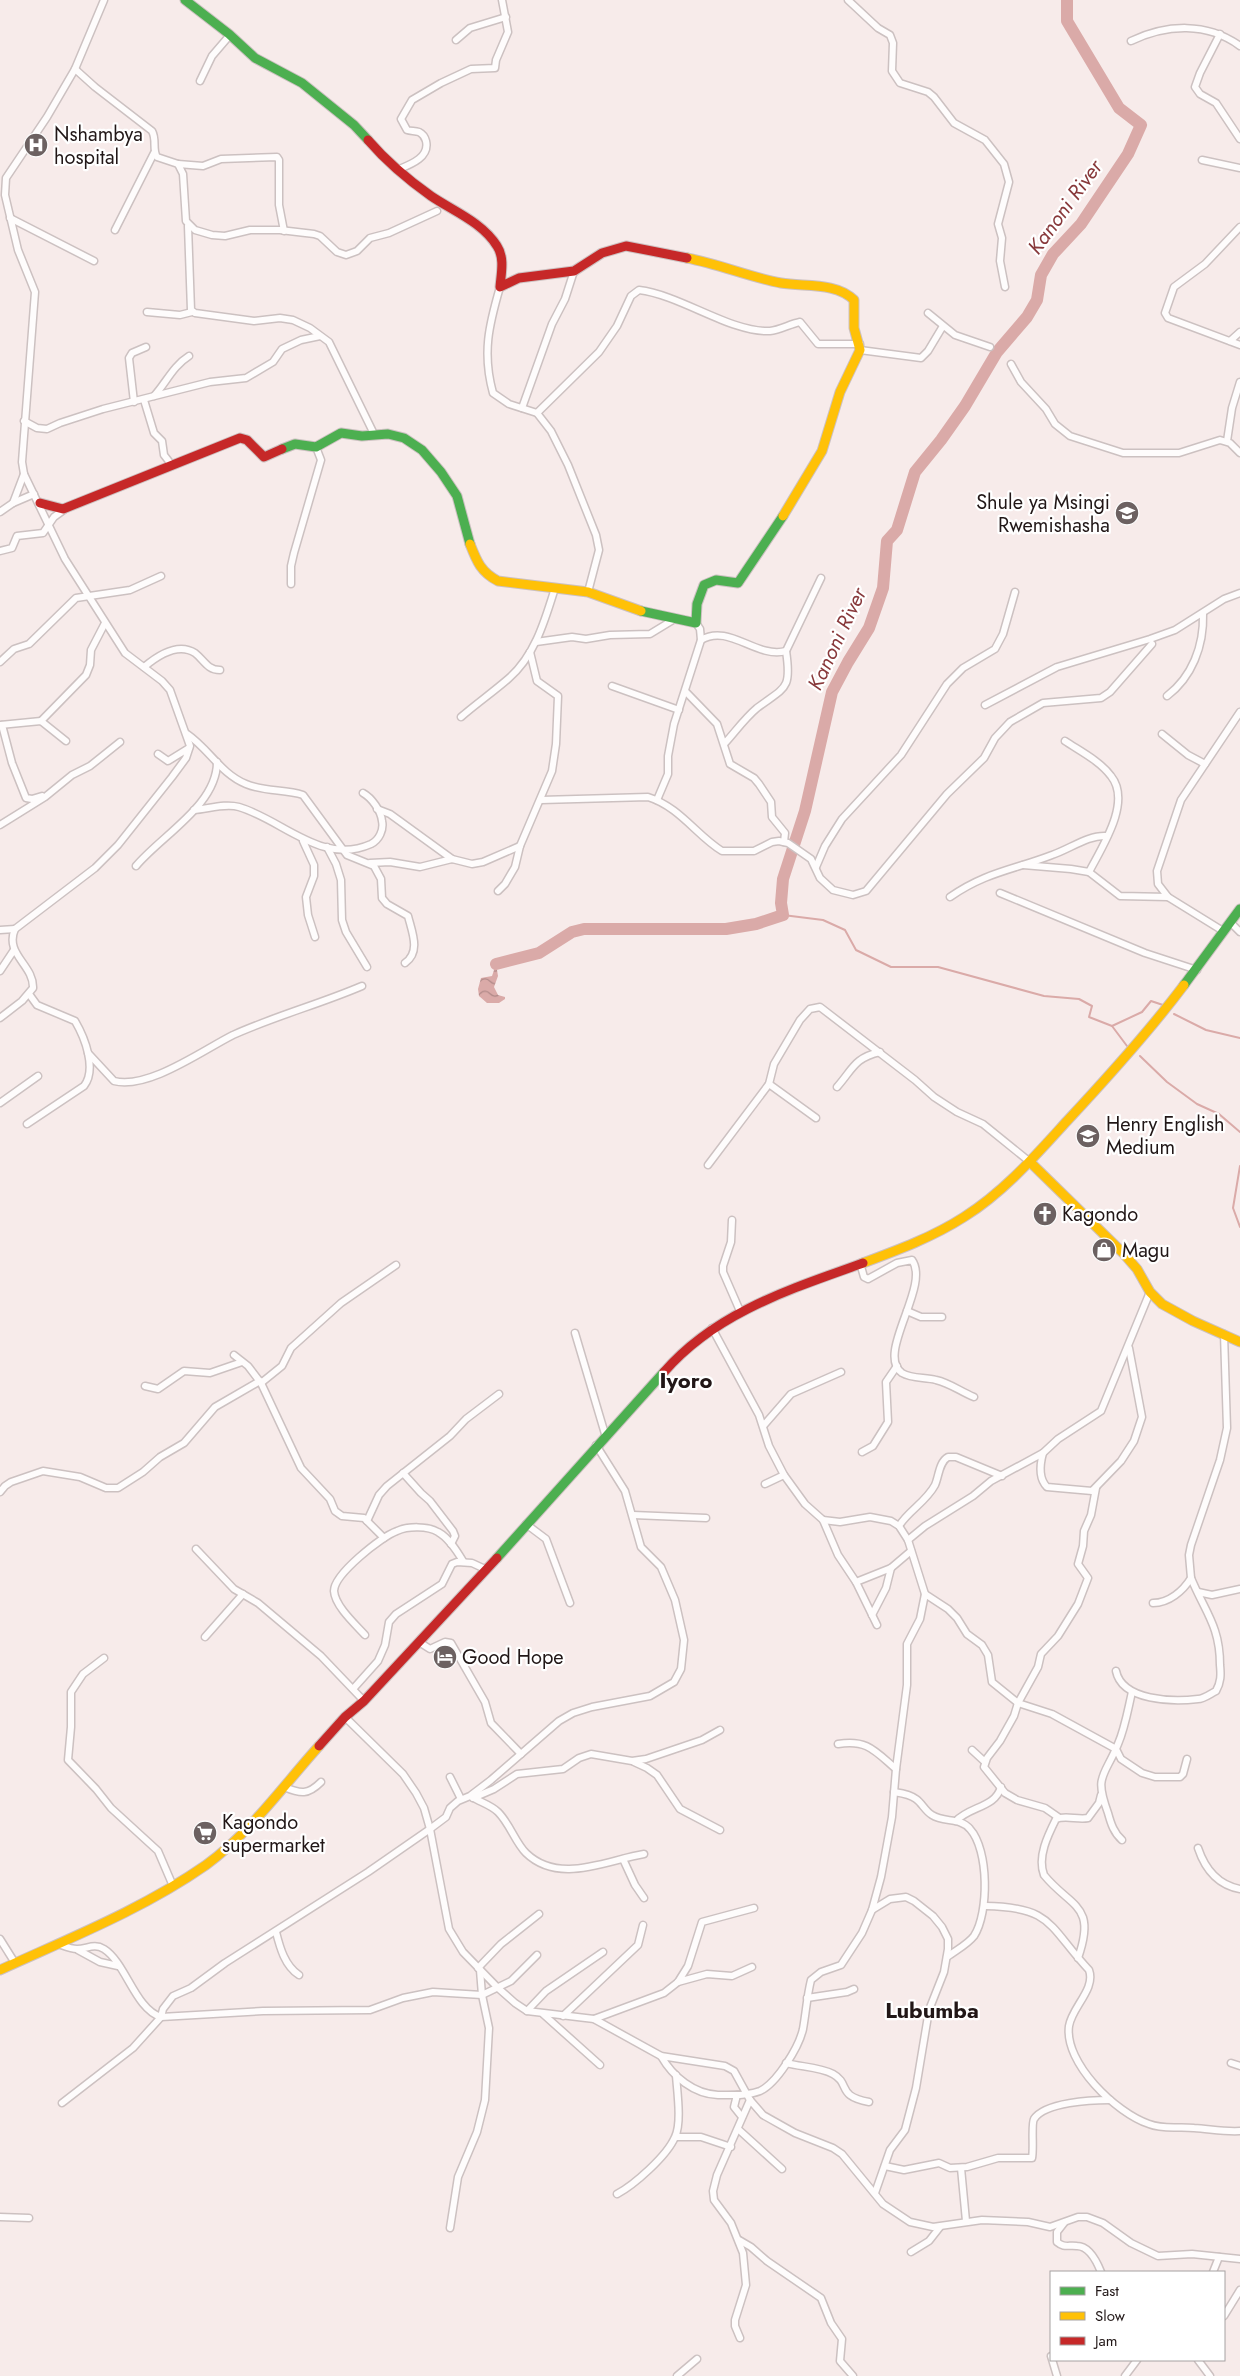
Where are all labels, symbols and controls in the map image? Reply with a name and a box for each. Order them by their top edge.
place label: Nshambya hospital [54,120,143,172]
hospital icon: Nshambya hospital [23,132,49,158]
water label: Kanoni River [1021,153,1110,260]
place label: Shule ya Msingi Rwemishasha [976,488,1110,540]
school or university icon: Shule ya Msingi Rwemishasha [1114,500,1140,526]
water label: Kanoni River [800,582,874,695]
place label: Henry English Medium [1106,1110,1225,1162]
school or university icon: Henry English Medium [1075,1123,1101,1149]
place label: Kagondo [1062,1200,1138,1229]
church icon: Kagondo [1032,1201,1058,1227]
place label: Magu [1122,1236,1170,1265]
shop icon: Magu [1091,1237,1117,1263]
district label: Iyoro [660,1364,712,1396]
place label: Good Hope [462,1643,564,1672]
hotel icon: Good Hope [432,1644,458,1670]
place label: Kagondo supermarket [222,1808,325,1860]
supermarket icon: Kagondo supermarket [192,1820,218,1846]
district label: Lubumba [885,1994,979,2026]
legend [1050,2271,1225,2361]
text: Fast [1095,2280,1119,2302]
text: Slow [1095,2305,1126,2327]
text: Jam [1093,2330,1118,2352]

